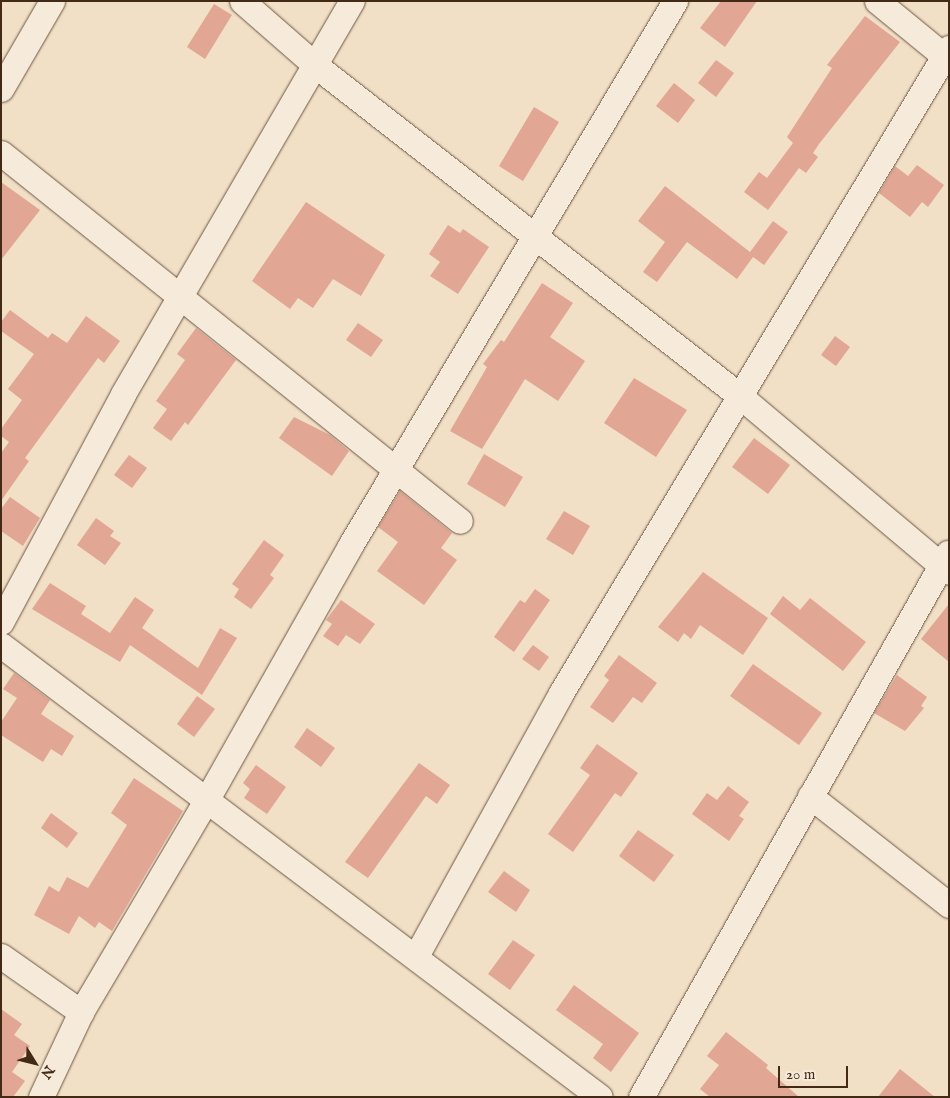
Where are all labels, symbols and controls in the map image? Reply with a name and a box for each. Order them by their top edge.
north arrow [10,1038,60,1088]
scale bar [780,1056,850,1088]
text: N [36,1062,58,1082]
text: 20 m [786,1065,815,1084]

